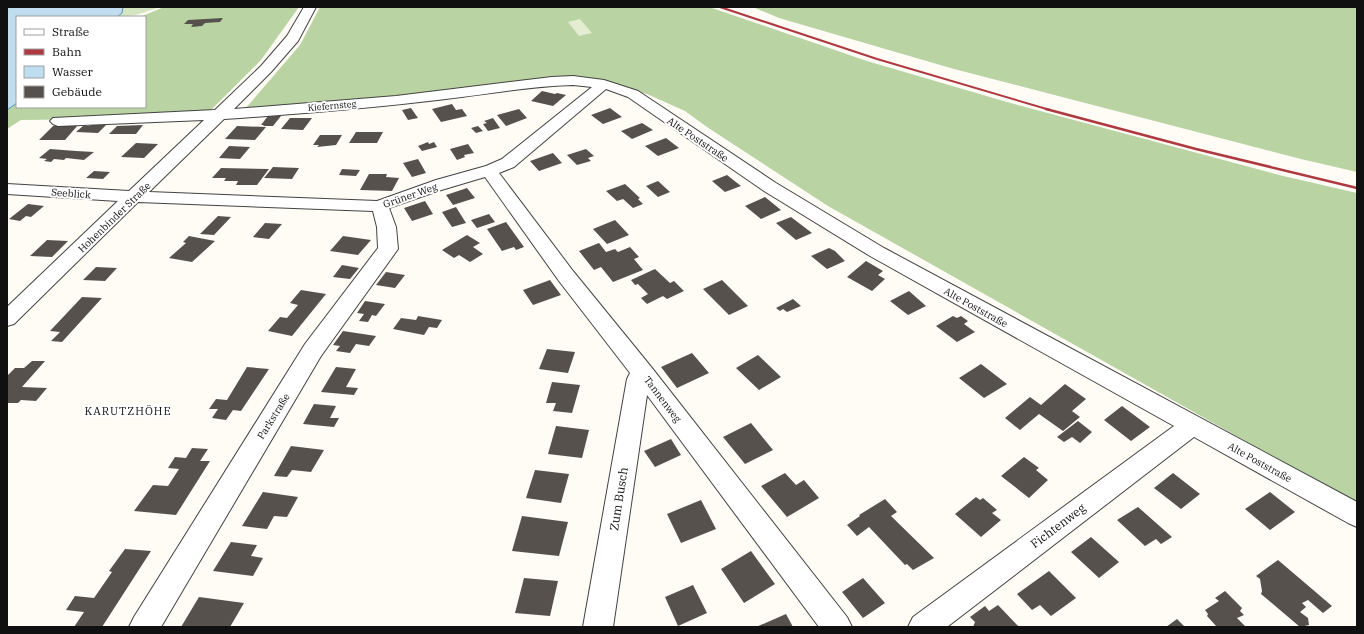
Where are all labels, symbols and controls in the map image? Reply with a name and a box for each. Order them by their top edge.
legend [16,16,146,108]
text: Straße [52,24,89,39]
text: Bahn [52,44,82,59]
text: Wasser [52,64,94,79]
text: Gebäude [52,84,102,99]
street label: Kiefernsteg [307,98,357,113]
street label: Alte Poststraße [665,114,731,165]
street label: Hohenbinder Straße [75,179,153,255]
street label: Grüner Weg [381,180,440,211]
street label: Seeblick [51,186,91,201]
street label: Alte Poststraße [942,285,1010,330]
street label: Tannenweg [641,374,685,425]
street label: Parkstraße [254,391,293,442]
district label: KARUTZHÖHE [84,404,172,418]
street label: Alte Poststraße [1226,440,1294,485]
street label: Zum Busch [606,466,631,532]
street label: Fichtenweg [1027,500,1089,551]

